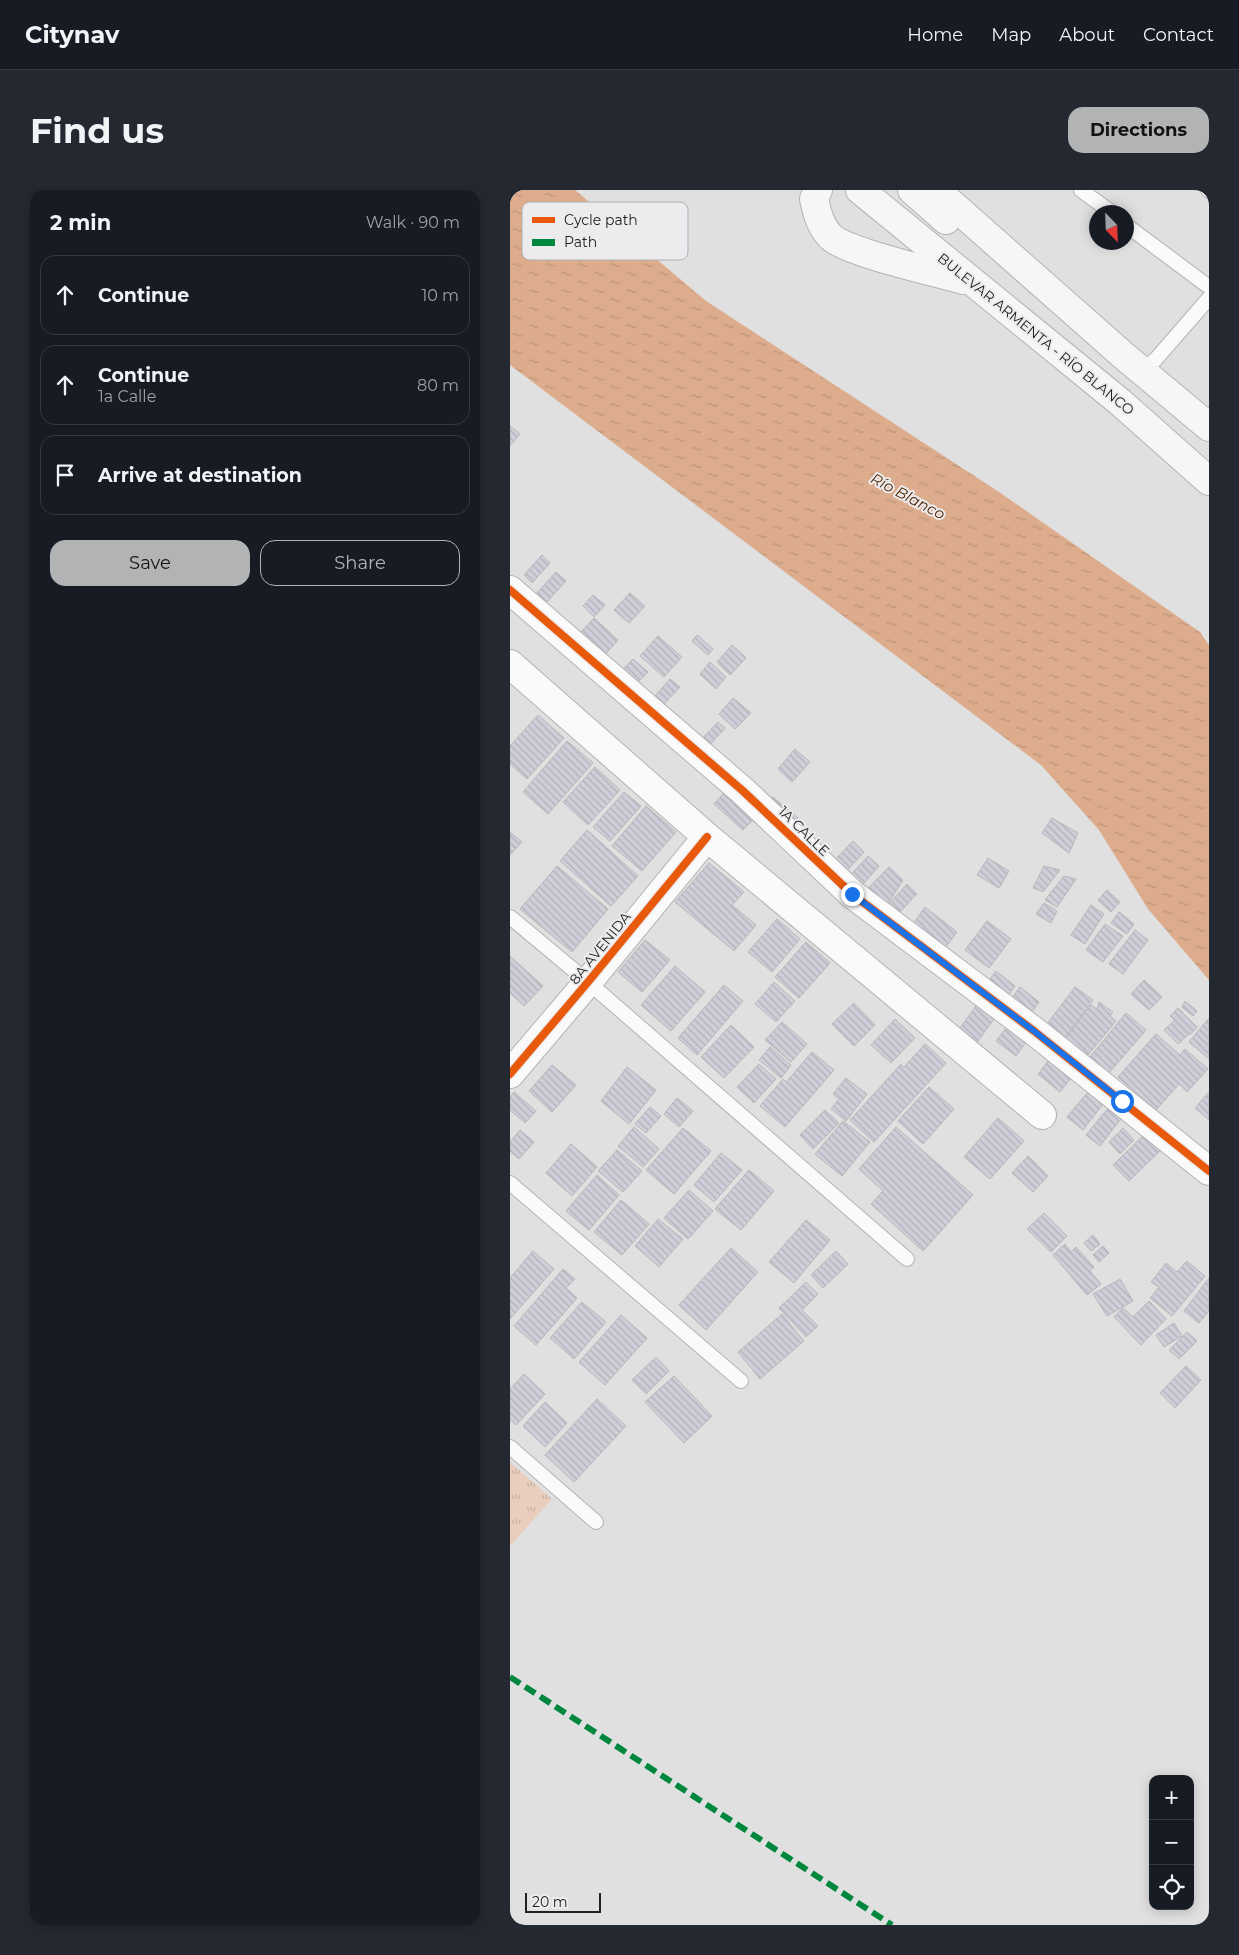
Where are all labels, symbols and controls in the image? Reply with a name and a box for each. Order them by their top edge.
text: Citynav [25,20,119,49]
text: Home [907,24,963,46]
text: Map [991,24,1031,46]
text: About [1059,24,1115,46]
text: Contact [1143,24,1214,46]
button: Directions [1068,107,1209,153]
text: Find us [30,109,164,152]
legend [522,202,688,260]
north arrow [1089,205,1134,250]
text: 2 min [50,210,111,235]
text: Cycle path [564,211,638,229]
text: Walk · 90 m [366,213,460,232]
text: Path [564,233,597,251]
street label: BULEVAR ARMENTA - RÍO BLANCO [934,249,1138,419]
icon: ahead [51,281,79,309]
text: Continue [98,284,189,307]
text: 10 m [421,286,459,305]
text: Continue [98,364,189,387]
icon: ahead [51,371,79,399]
text: 80 m [417,376,459,395]
text: 1a Calle [98,387,156,406]
icon: arrive [51,461,79,489]
text: Arrive at destination [98,464,302,487]
water label: Río Blanco [868,468,948,524]
button: Save [50,540,250,586]
button: Share [260,540,460,586]
street label: 1A CALLE [775,802,833,860]
route end [841,883,864,906]
street label: 8A AVENIDA [565,907,635,988]
route start [1111,1090,1134,1113]
map controls [1149,1775,1194,1910]
button: + [1149,1775,1194,1820]
button: − [1149,1820,1194,1865]
button: locate [1149,1865,1194,1910]
scale bar [525,1890,601,1913]
text: 20 m [532,1893,568,1911]

